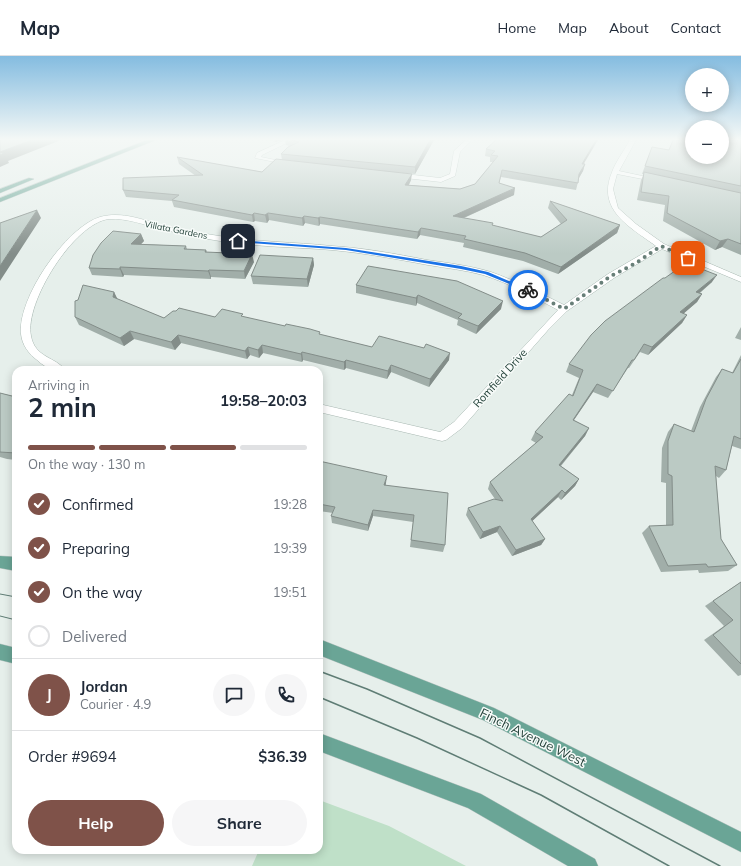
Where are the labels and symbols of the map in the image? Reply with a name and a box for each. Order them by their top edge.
street label: Villata Gardens [144,218,209,241]
pin [221,224,255,258]
pin [671,241,705,275]
courier [508,270,548,310]
street label: Romfield Drive [470,346,530,410]
street label: Finch Avenue West [477,704,589,770]

